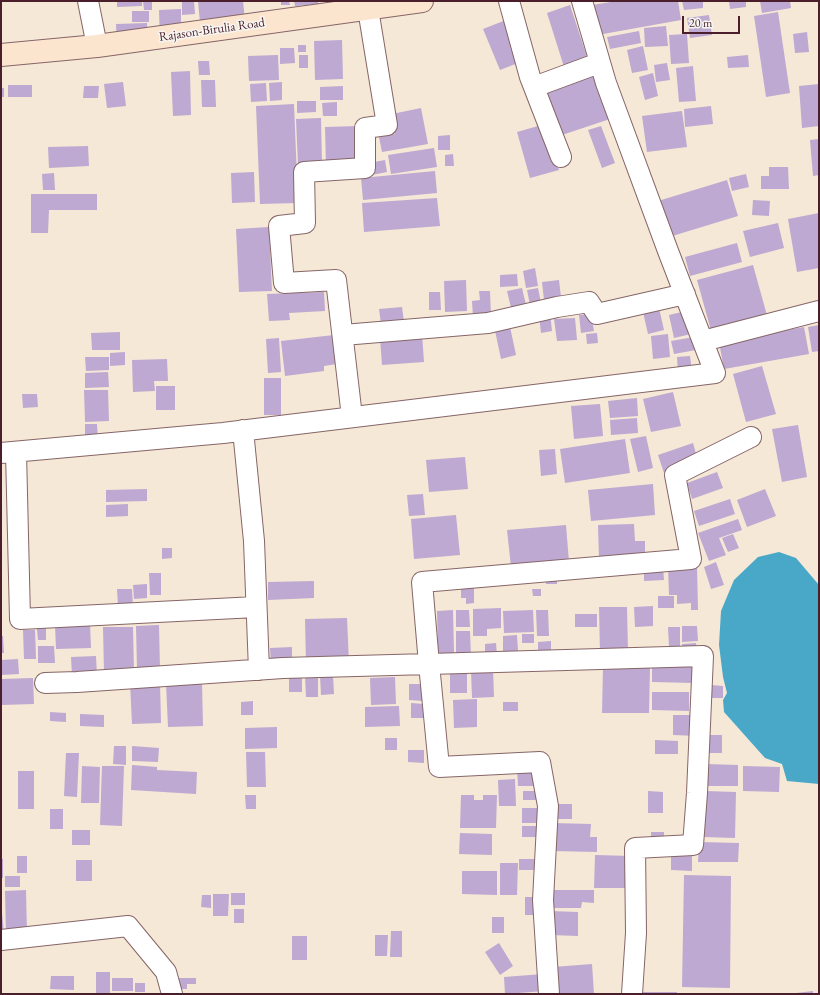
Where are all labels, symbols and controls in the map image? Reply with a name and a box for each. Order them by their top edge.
scale bar [684,8,742,34]
street label: Rajason-Birulia Road [158,15,266,45]
text: 20 m [689,15,712,31]

